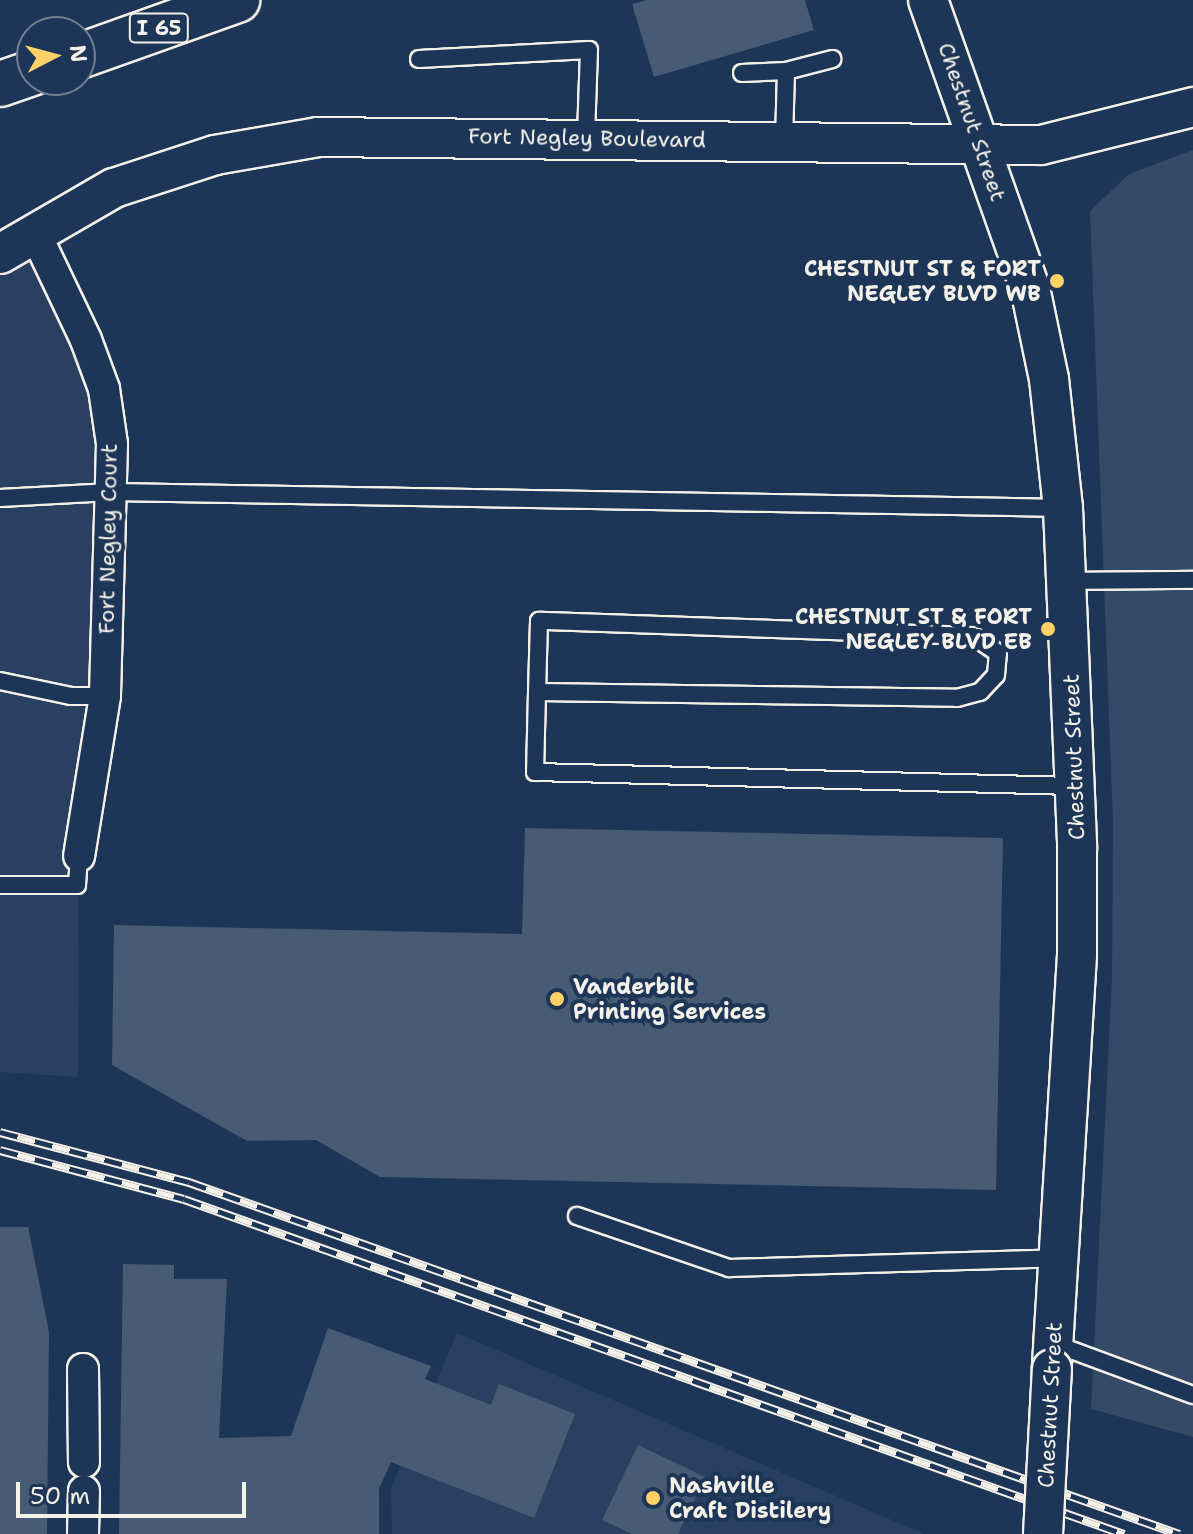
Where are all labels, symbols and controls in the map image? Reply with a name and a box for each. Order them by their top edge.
road number: I 65 [127,12,191,44]
north arrow [16,16,96,96]
street label: Chestnut Street [932,39,1012,205]
text: N [63,43,94,64]
street label: Fort Negley Boulevard [468,123,706,153]
place label: CHESTNUT ST & FORT NEGLEY BLVD WB [804,255,1041,306]
marker: CHESTNUT ST & FORT NEGLEY BLVD WB [1048,272,1066,290]
street label: Fort Negley Court [93,444,123,634]
place label: CHESTNUT ST & FORT NEGLEY BLVD EB [795,603,1032,654]
marker: CHESTNUT ST & FORT NEGLEY BLVD EB [1039,620,1057,638]
street label: Chestnut Street [1058,674,1090,840]
place label: Vanderbilt Printing Services [573,973,766,1024]
marker: Vanderbilt Printing Services [548,990,566,1008]
street label: Chestnut Street [1032,1321,1068,1489]
scale bar [20,1466,250,1516]
place label: Nashville Craft Distilery [669,1472,831,1524]
text: 50 m [30,1480,90,1512]
marker: Nashville Craft Distilery [644,1489,662,1507]

